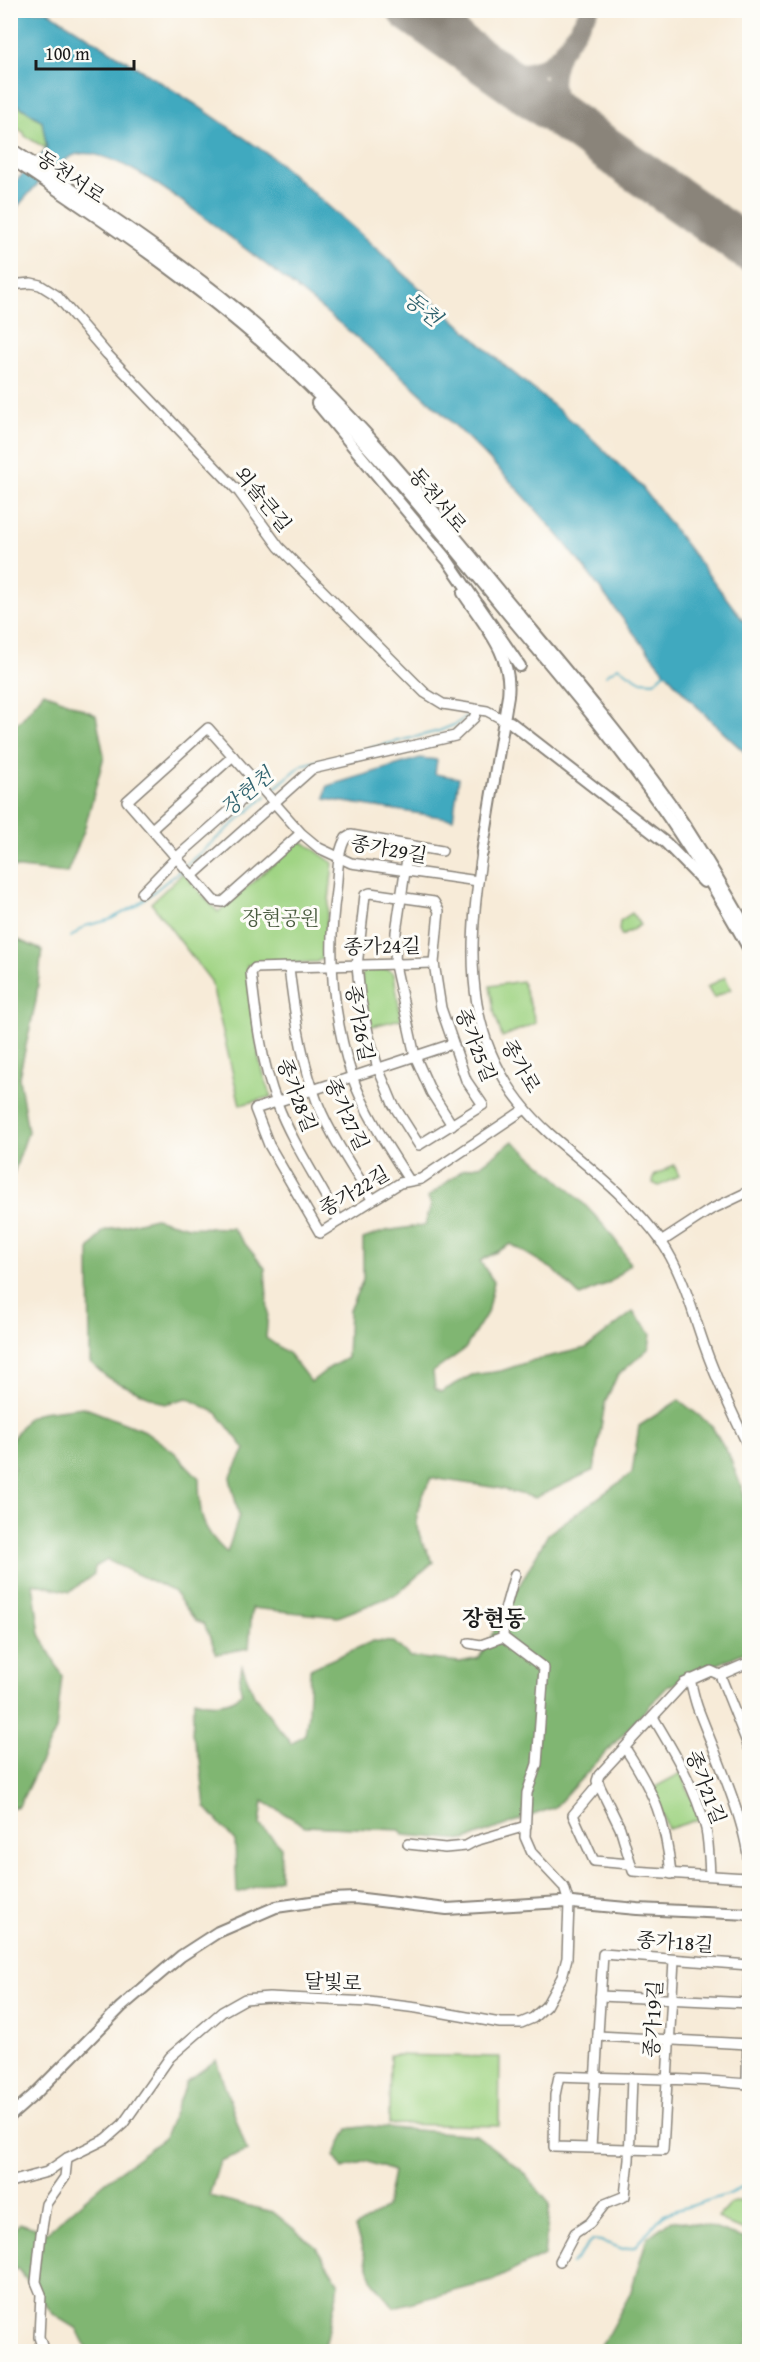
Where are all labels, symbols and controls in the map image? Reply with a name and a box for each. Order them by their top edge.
scale bar [36,33,134,71]
text: 100 m [45,40,90,67]
street label: 동천서로 [31,143,111,210]
water label: 동천 [398,284,450,335]
street label: 외솔큰길 [228,460,299,538]
street label: 동천서로 [402,461,474,539]
water label: 장현천 [213,759,281,823]
street label: 종가29길 [349,828,430,869]
park label: 장현공원 [242,903,320,932]
street label: 종가24길 [343,930,421,961]
street label: 종가26길 [339,982,382,1064]
street label: 종가25길 [449,1004,504,1086]
street label: 종가로 [494,1033,548,1098]
street label: 종가28길 [270,1054,325,1136]
street label: 종가27길 [318,1073,377,1155]
street label: 종가22길 [313,1158,394,1223]
district label: 장현동 [462,1602,526,1634]
street label: 종가21길 [679,1746,734,1828]
street label: 종가18길 [636,1924,715,1959]
street label: 달빛로 [303,1966,363,1997]
street label: 종가19길 [636,1980,669,2058]

